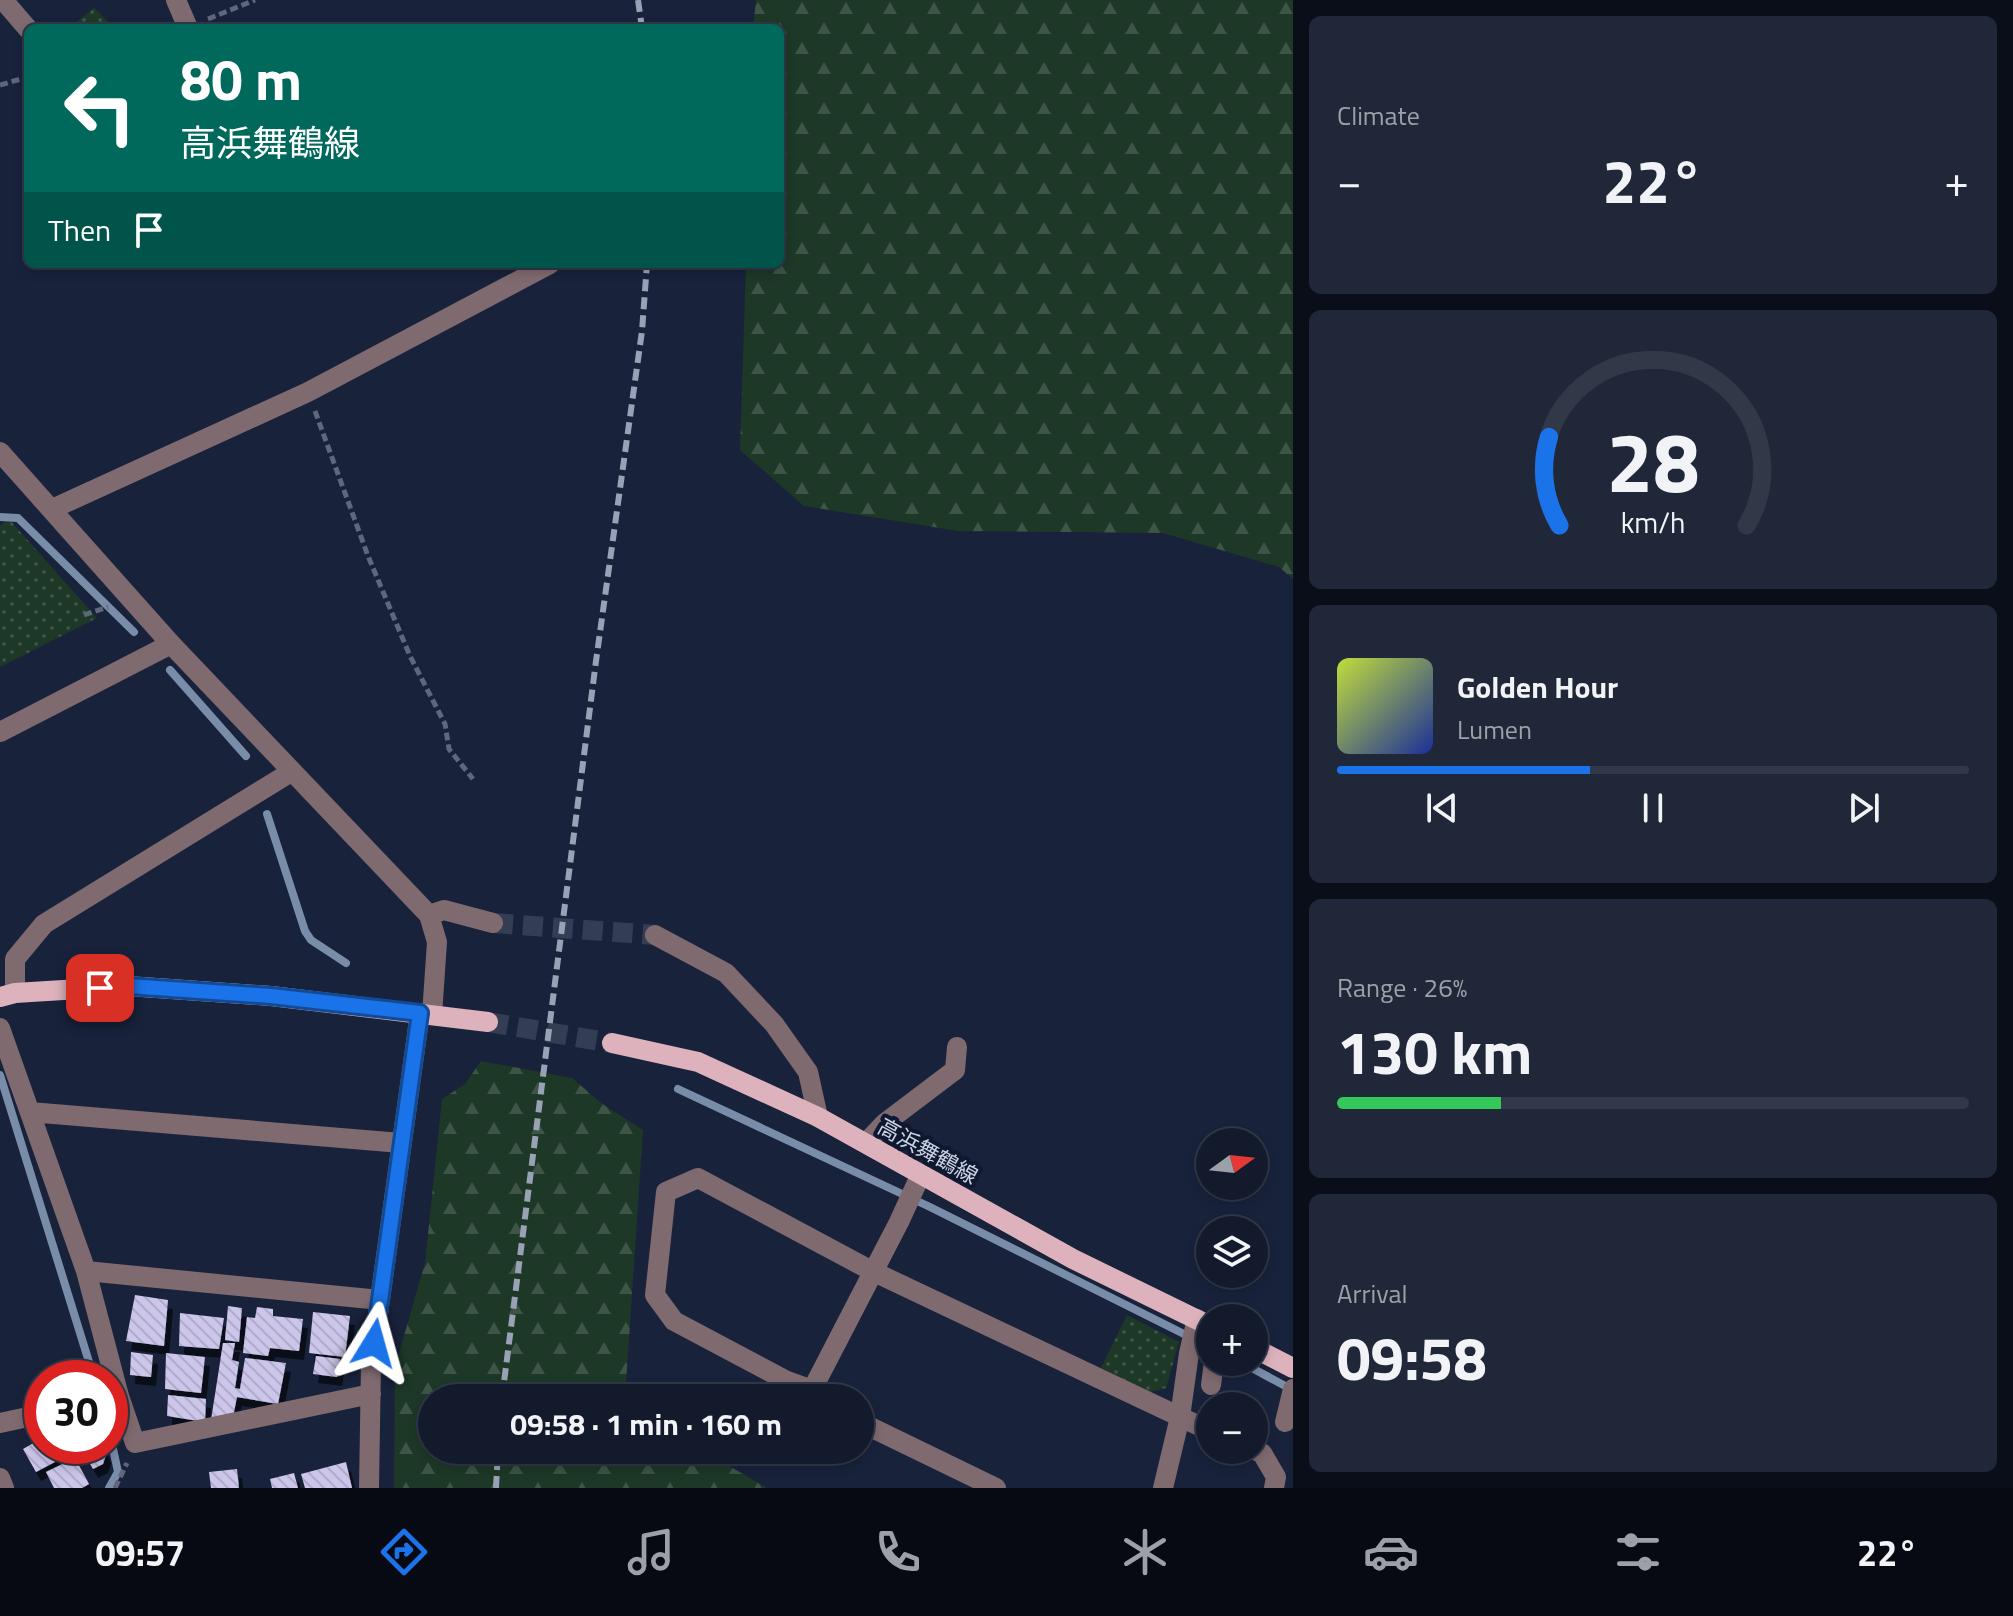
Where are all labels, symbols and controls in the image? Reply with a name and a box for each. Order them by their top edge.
text: 80 m [180,37,302,122]
icon: left [48,56,152,160]
text: Climate [1337,96,1420,135]
text: 高浜舞鶴線 [180,115,360,170]
text: 22° [1603,135,1703,226]
text: − [1337,147,1362,214]
text: + [1944,147,1969,214]
text: Then [48,207,111,253]
icon: arrive [127,208,171,252]
text: 28 [1606,397,1700,523]
text: km/h [1621,501,1685,544]
text: Golden Hour [1457,664,1618,710]
text: Lumen [1457,710,1532,749]
icon: previous [1420,786,1464,830]
icon: pause [1631,786,1675,830]
icon: next [1842,786,1886,830]
pin [66,954,134,1022]
icon: arrive [78,966,122,1010]
text: Range · 26% [1337,968,1467,1007]
text: 130 km [1337,1006,1532,1097]
street label: 高浜舞鶴線 [872,1109,984,1193]
north arrow [1196,1128,1268,1200]
map controls [1196,1128,1268,1464]
button: layers [1196,1216,1268,1288]
text: Arrival [1337,1274,1408,1313]
position arrow [332,1301,416,1385]
button: + [1196,1304,1268,1376]
text: 09:58 [1337,1312,1487,1403]
speed limit sign: 30 [24,1360,128,1464]
button: − [1196,1392,1268,1464]
text: 09:58 · 1 min · 160 m [510,1401,782,1447]
icon: directions [376,1524,432,1580]
icon: music [623,1524,679,1580]
icon: phone [870,1524,926,1580]
icon: climate [1117,1524,1173,1580]
icon: car [1363,1524,1419,1580]
icon: filters [1610,1524,1666,1580]
text: 09:57 [95,1525,185,1580]
text: 22° [1857,1525,1918,1580]

